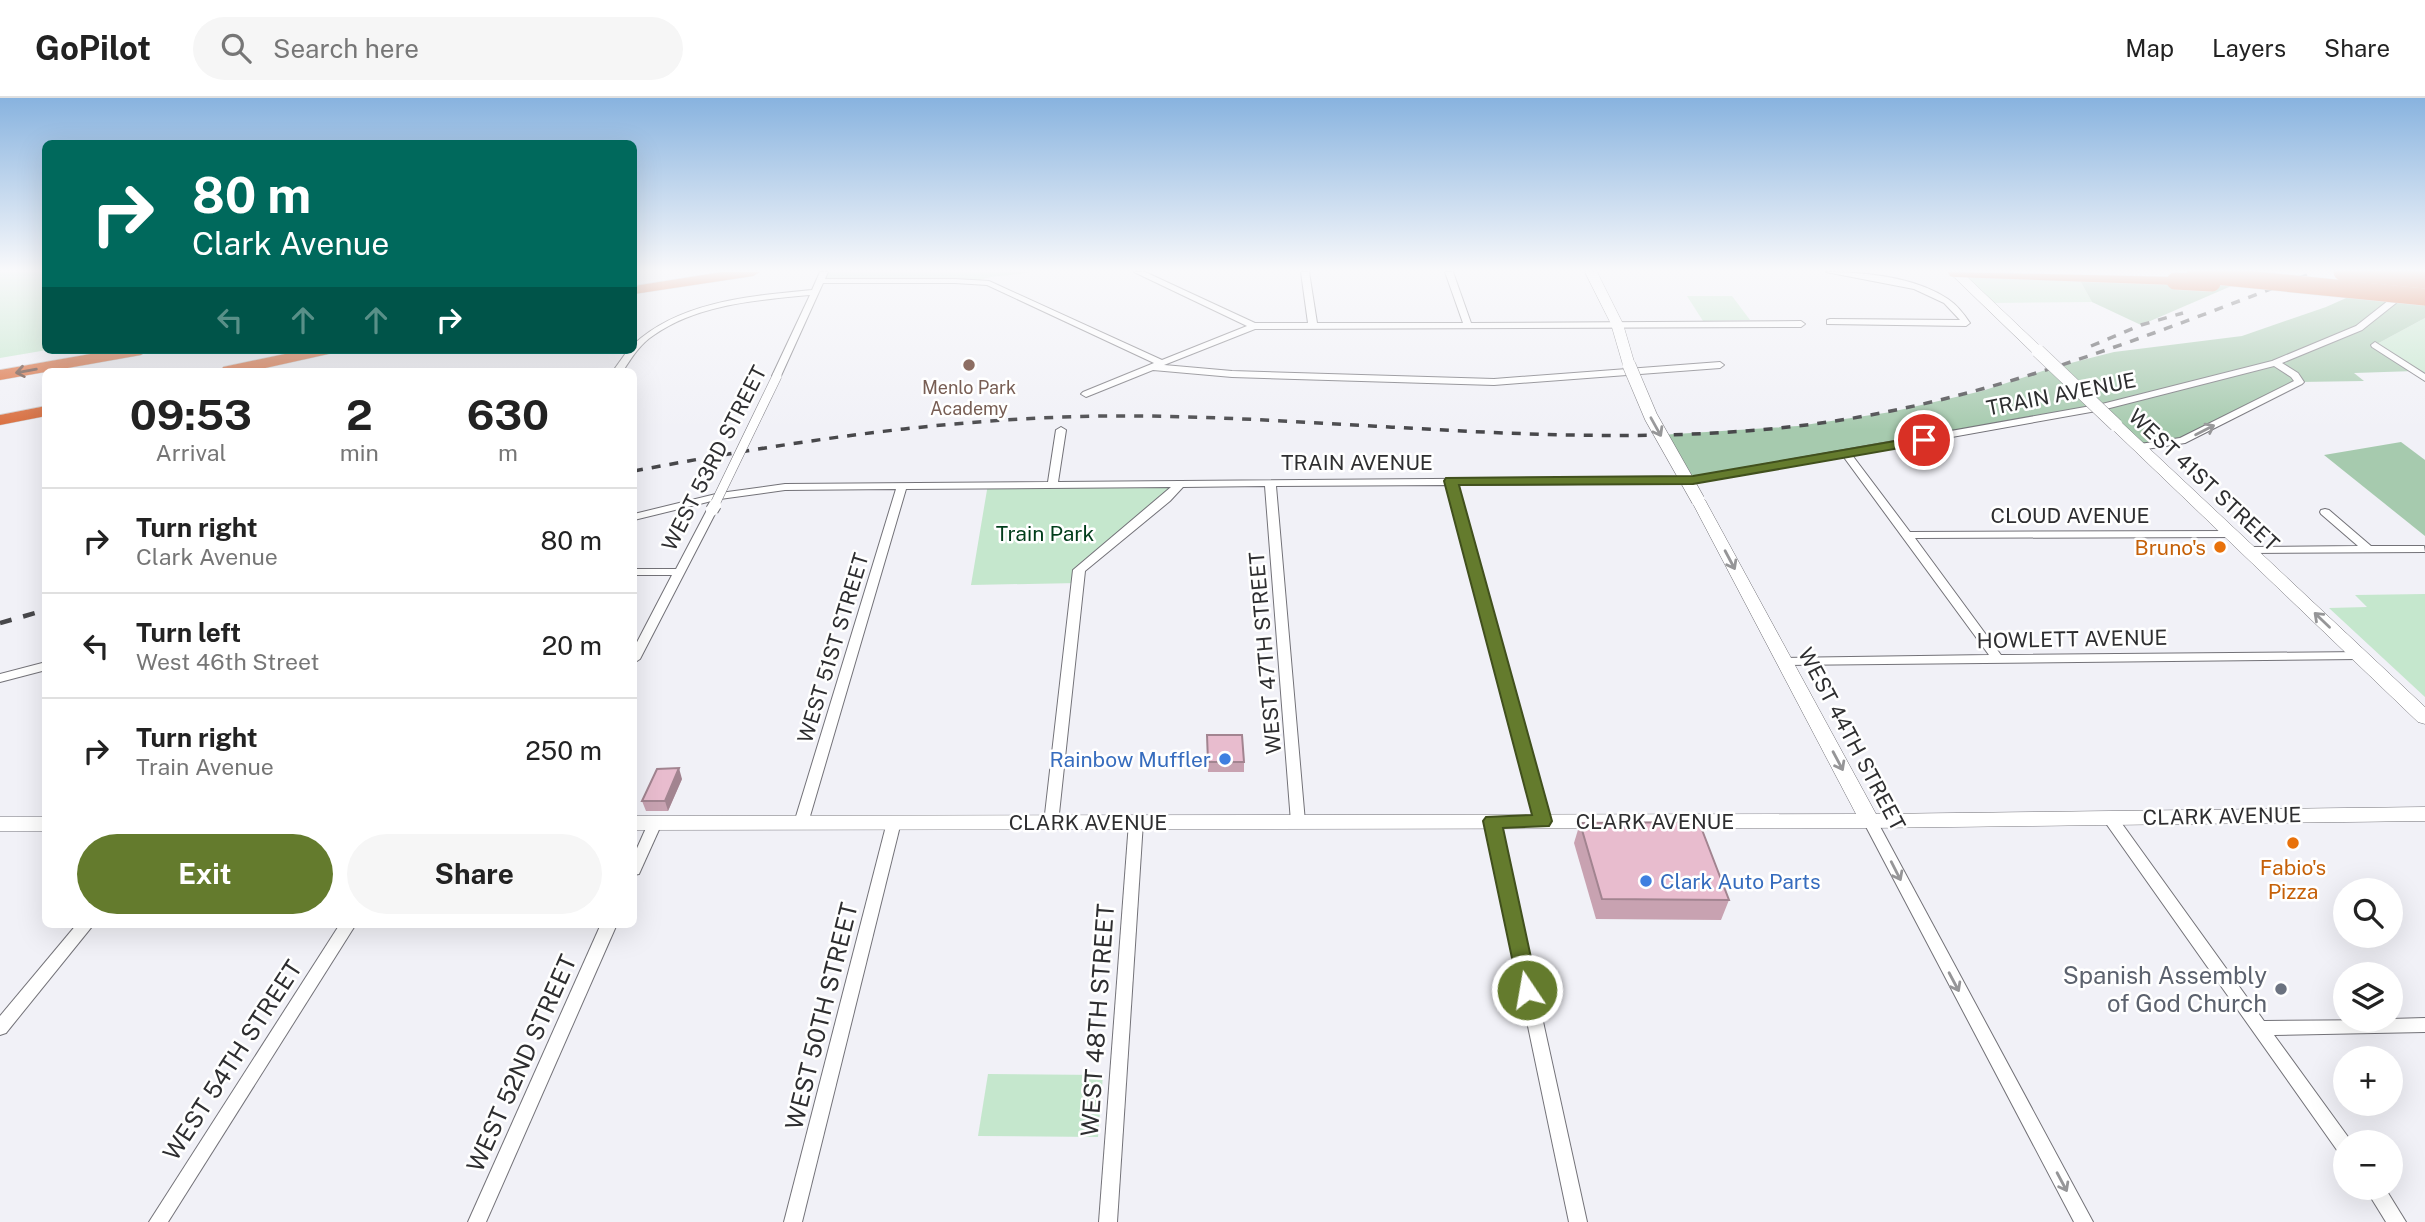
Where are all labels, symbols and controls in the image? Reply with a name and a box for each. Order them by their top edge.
search box [193,17,683,80]
text: GoPilot [35,29,151,67]
icon: search [217,29,255,67]
text: Search here [273,33,419,64]
text: Map [2125,34,2174,62]
text: Layers [2212,34,2286,62]
text: Share [2324,34,2390,62]
text: 80 m [192,166,311,224]
icon: right [77,168,168,259]
text: Clark Avenue [192,225,389,262]
icon: left [211,301,249,339]
icon: ahead [284,301,322,339]
icon: ahead [357,301,395,339]
icon: right [430,301,468,339]
marker: Menlo Park Academy [961,357,977,373]
street label: WEST 53RD STREET [656,361,772,555]
one-way arrow [15,365,38,378]
street label: TRAIN AVENUE [1984,367,2138,421]
place label: Menlo Park Academy [922,377,1016,419]
text: 09:53 [130,390,252,439]
text: 2 [346,390,373,439]
text: 630 [467,390,549,439]
street label: WEST 41ST STREET [2123,404,2285,556]
pin [1894,410,1954,470]
one-way arrow [1650,416,1663,437]
icon: arrive [1905,421,1943,459]
one-way arrow [2194,422,2215,436]
text: Arrival [155,439,226,466]
text: min [340,439,379,466]
text: m [498,439,518,466]
street label: TRAIN AVENUE [1281,450,1433,475]
street label: CLOUD AVENUE [1991,503,2149,528]
text: Turn right [136,512,258,543]
park label: Train Park [996,521,1094,546]
icon: right [77,522,115,560]
text: 80 m [541,525,602,556]
place label: Bruno's [2135,535,2206,560]
marker: Bruno's [2212,539,2228,555]
text: Clark Avenue [136,543,278,570]
street label: WEST 51ST STREET [792,550,874,746]
one-way arrow [1723,550,1737,570]
street label: WEST 47TH STREET [1244,551,1286,755]
one-way arrow [2314,612,2331,629]
text: Turn left [136,617,241,648]
street label: HOWLETT AVENUE [1977,625,2167,653]
icon: left [77,627,115,665]
text: 20 m [542,630,602,661]
street label: WEST 44TH STREET [1793,643,1911,835]
text: West 46th Street [136,648,320,675]
text: Turn right [136,722,258,753]
icon: right [77,732,115,770]
text: 250 m [525,735,602,766]
place label: Rainbow Muffler [1050,747,1211,772]
one-way arrow [1832,750,1845,771]
marker: Rainbow Muffler [1217,751,1233,767]
text: Train Avenue [136,753,274,780]
street label: CLARK AVENUE [2142,802,2302,830]
street label: CLARK AVENUE [1576,809,1734,834]
street label: CLARK AVENUE [1009,810,1167,835]
button: Exit [77,834,333,914]
button: Share [347,834,602,914]
marker: Fabio's Pizza [2285,835,2301,851]
place label: Fabio's Pizza [2260,855,2326,904]
one-way arrow [1889,861,1903,881]
place label: Clark Auto Parts [1660,869,1821,894]
marker: Clark Auto Parts [1638,873,1654,889]
map controls [2333,878,2403,1200]
button: search [2333,878,2403,948]
street label: WEST 50TH STREET [779,900,863,1132]
street label: WEST 48TH STREET [1075,903,1119,1137]
street label: WEST 52ND STREET [460,950,582,1176]
position arrow [1490,953,1564,1027]
street label: WEST 54TH STREET [157,955,307,1165]
place label: Spanish Assembly of God Church [2063,961,2267,1017]
button: layers [2333,962,2403,1032]
one-way arrow [1948,971,1962,992]
marker: Spanish Assembly of God Church [2273,981,2289,997]
button: + [2333,1046,2403,1116]
button: − [2333,1130,2403,1200]
one-way arrow [2056,1171,2070,1192]

